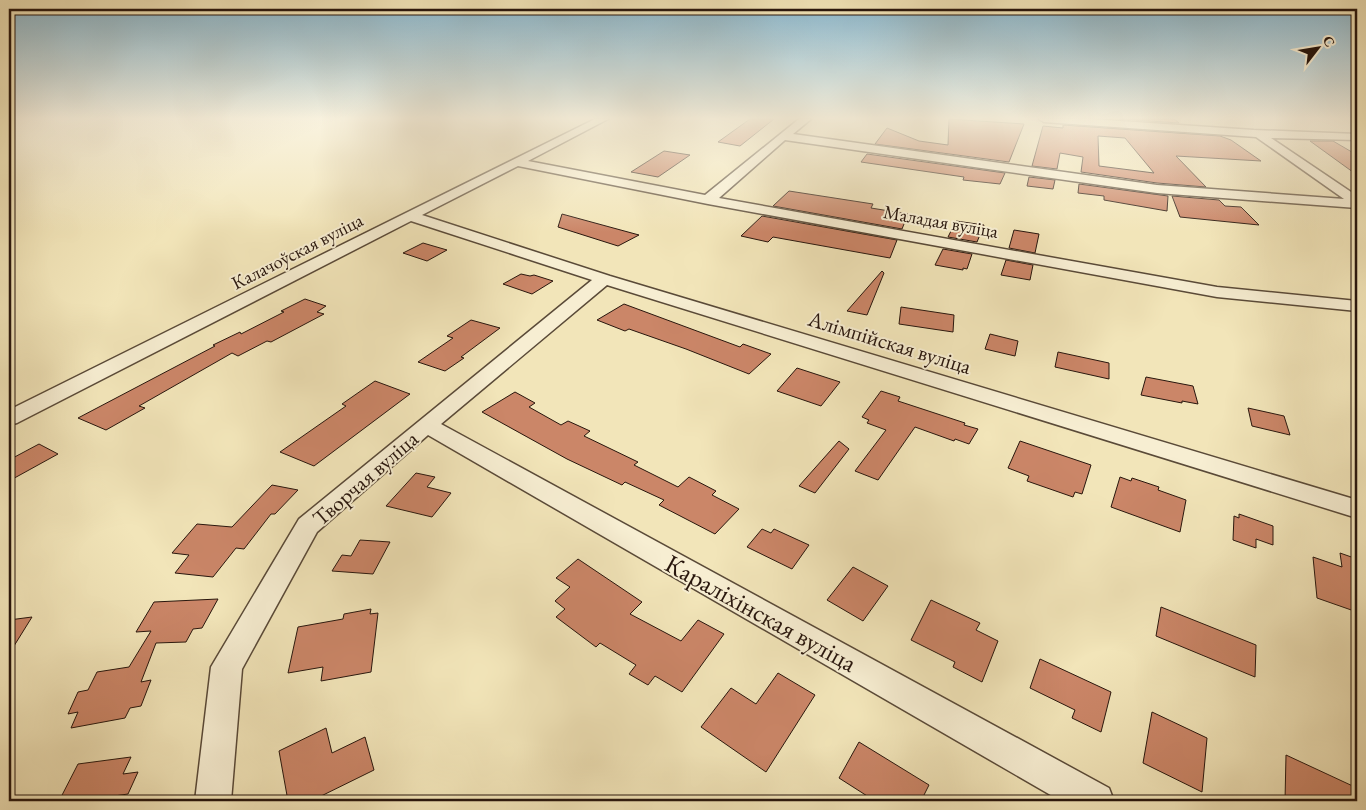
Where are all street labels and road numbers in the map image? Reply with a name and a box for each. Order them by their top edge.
street label: Маладая вуліца [881,199,1001,244]
street label: Калачоўская вуліца [227,207,368,295]
street label: Алімпійская вуліца [804,304,975,381]
street label: Творчая вуліца [306,424,425,532]
street label: Караліхінская вуліца [659,546,863,680]

